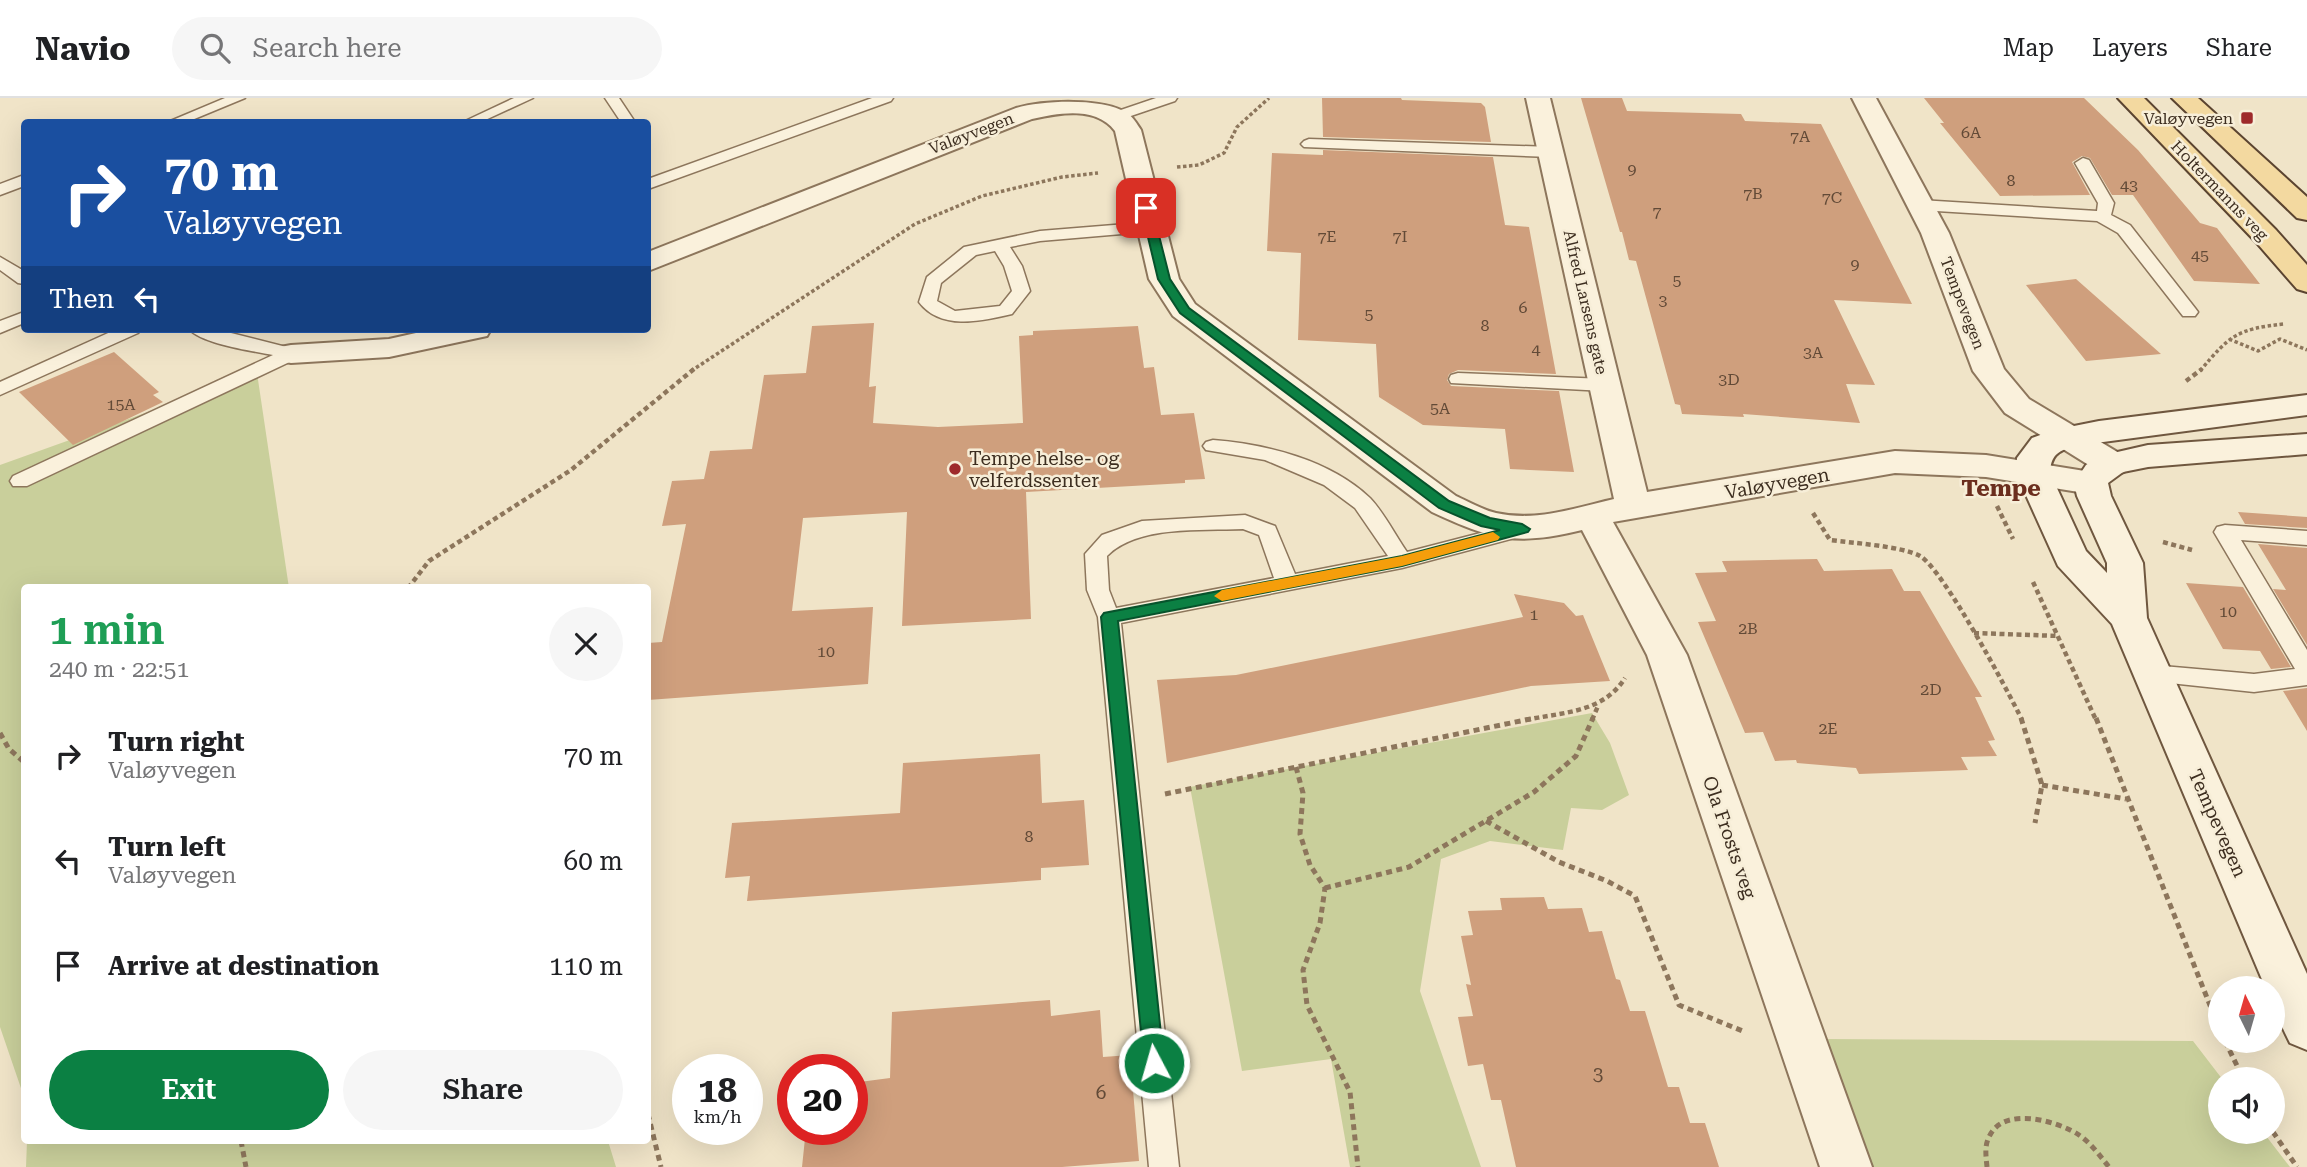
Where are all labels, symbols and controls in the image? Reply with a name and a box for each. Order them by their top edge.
search box [172,17,662,80]
text: Navio [35,29,130,68]
icon: search [196,29,234,67]
text: Search here [252,33,401,63]
text: Map [2003,34,2054,62]
text: Layers [2092,34,2168,62]
text: Share [2206,34,2272,62]
street label: Valøyvegen [926,109,1016,158]
place label: Valøyvegen [2144,109,2233,128]
marker: Valøyvegen [2239,110,2255,126]
house number: 6A [1961,123,1982,142]
house number: 7A [1790,127,1811,146]
street label: Holtermanns veg [2167,136,2273,245]
text: 70 m [164,145,279,202]
icon: right [49,147,140,238]
house number: 9 [1628,160,1637,179]
house number: 8 [2007,171,2016,190]
house number: 43 [2120,176,2138,195]
pin [1116,178,1176,238]
house number: 7B [1743,184,1763,203]
house number: 7C [1822,188,1842,207]
icon: arrive [1127,189,1165,227]
house number: 7 [1653,202,1662,221]
text: Valøyvegen [164,204,342,242]
house number: 7E [1317,227,1337,246]
house number: 7I [1393,227,1407,246]
street label: Alfred Larsens gate [1560,228,1611,376]
house number: 45 [2191,246,2209,265]
street label: Tempevegen [1936,254,1989,352]
house number: 9 [1851,255,1860,274]
house number: 5 [1673,271,1682,290]
icon: left [128,280,166,318]
text: Then [49,284,114,314]
house number: 3 [1659,291,1668,310]
house number: 6 [1519,298,1528,317]
house number: 5 [1365,305,1374,324]
house number: 8 [1481,316,1490,335]
house number: 4 [1532,340,1541,359]
house number: 3A [1803,343,1824,362]
house number: 3D [1718,370,1740,389]
house number: 15A [106,395,136,414]
house number: 5A [1430,399,1451,418]
place label: Tempe helse- og velferdssenter [969,447,1119,492]
marker: Tempe helse- og velferdssenter [947,461,963,477]
street label: Valøyvegen [1723,463,1831,504]
district label: Tempe [1961,475,2041,502]
house number: 10 [2219,602,2237,621]
text: 1 min [49,605,165,654]
house number: 1 [1530,605,1539,624]
button: close [549,607,623,681]
house number: 2B [1738,619,1758,638]
house number: 10 [817,642,835,661]
text: 240 m · 22:51 [49,656,189,683]
house number: 2D [1920,680,1942,699]
house number: 2E [1818,719,1838,738]
text: Turn right [108,727,244,757]
icon: right [49,737,87,775]
text: 70 m [564,741,623,771]
text: Valøyvegen [108,757,236,784]
street label: Tempevegen [2183,766,2252,881]
street label: Ola Frosts veg [1698,773,1761,902]
house number: 8 [1025,827,1034,846]
text: Turn left [108,832,226,862]
icon: left [49,842,87,880]
text: 60 m [564,846,623,876]
text: Valøyvegen [108,862,236,889]
icon: arrive [49,947,87,985]
text: Arrive at destination [108,951,379,981]
text: 110 m [549,951,623,981]
north arrow [2208,976,2286,1054]
map controls [2208,976,2285,1144]
position arrow [1117,1026,1191,1100]
button: Exit [49,1050,329,1130]
button: Share [343,1050,623,1130]
speed limit sign: 20 [777,1054,868,1145]
house number: 3 [1593,1062,1603,1085]
button: sound [2208,1067,2285,1144]
text: 18 [698,1070,737,1111]
house number: 6 [1096,1081,1106,1104]
text: km/h [693,1106,742,1127]

